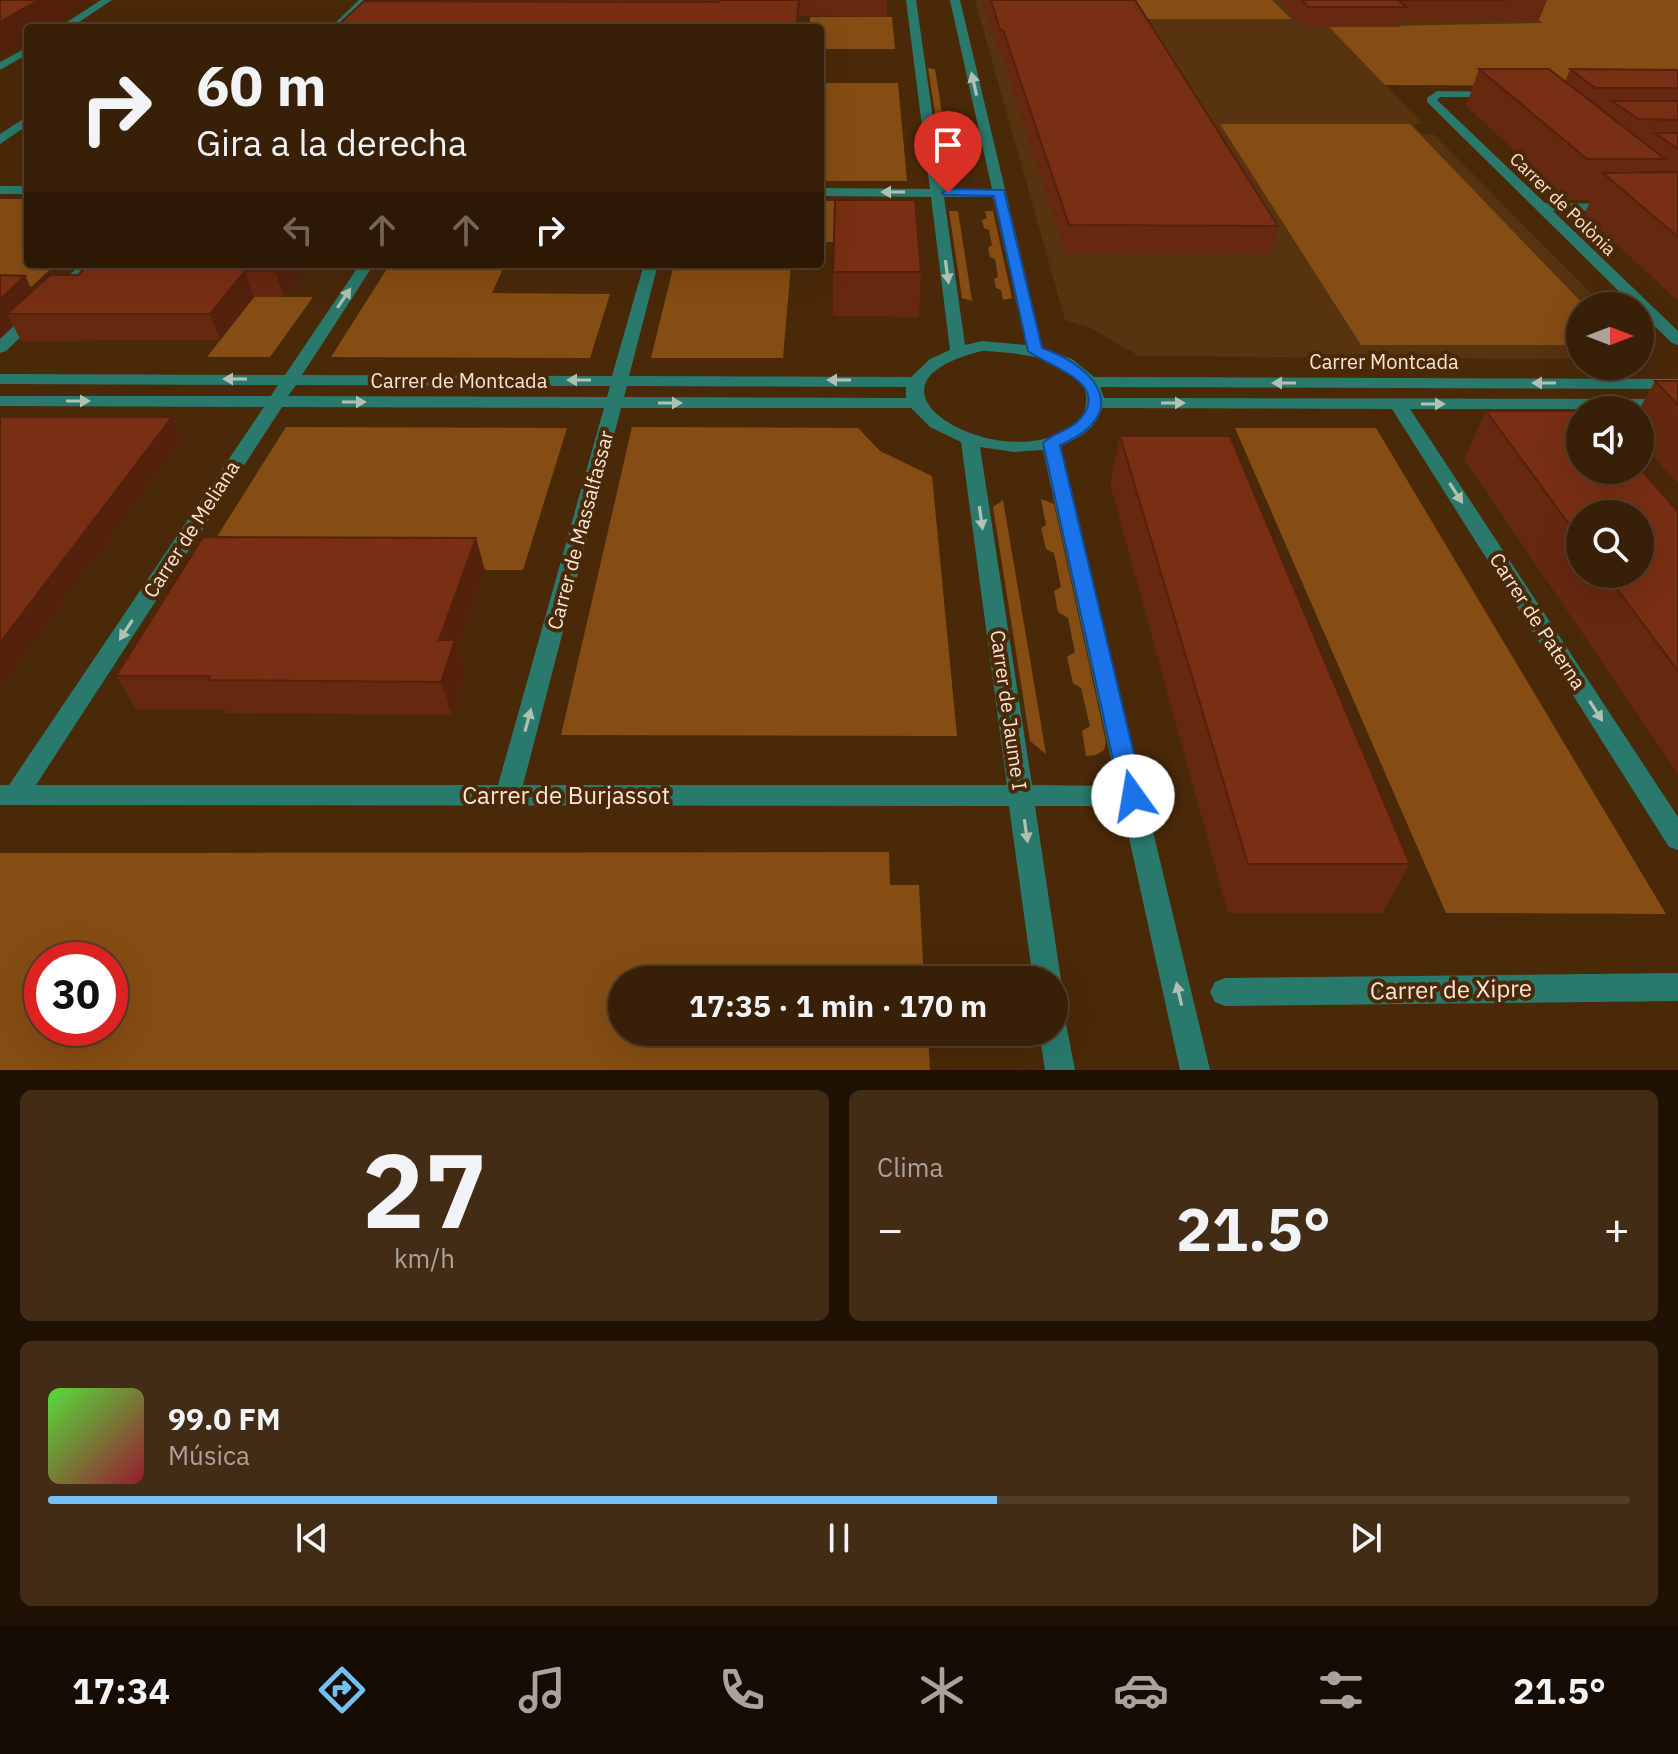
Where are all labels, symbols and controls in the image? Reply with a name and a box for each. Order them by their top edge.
text: 60 m [196,49,326,121]
icon: right [64,56,168,160]
one-way arrow [967,71,980,96]
pin [914,111,982,193]
text: Gira a la derecha [196,119,467,166]
icon: arrive [926,123,970,167]
street label: Carrer de Polònia [1505,147,1621,261]
one-way arrow [880,186,905,198]
icon: left [276,208,320,252]
icon: ahead [360,208,404,252]
icon: ahead [444,208,488,252]
icon: right [528,208,572,252]
one-way arrow [941,260,954,285]
one-way arrow [336,288,351,309]
north arrow [1566,292,1654,380]
map controls [1566,292,1654,588]
street label: Carrer Montcada [1309,348,1459,375]
street label: Carrer de Montcada [371,367,548,394]
one-way arrow [222,373,247,385]
one-way arrow [566,374,591,386]
one-way arrow [826,374,851,387]
one-way arrow [1271,377,1296,389]
one-way arrow [1531,377,1556,389]
one-way arrow [66,395,91,407]
one-way arrow [342,396,367,408]
button: sound [1566,396,1654,484]
one-way arrow [658,397,683,409]
one-way arrow [1161,397,1186,409]
one-way arrow [1421,398,1446,410]
street label: Carrer de Massalfassar [540,428,620,632]
street label: Carrer de Meliana [137,455,246,603]
one-way arrow [1448,482,1462,504]
button: search [1566,500,1654,588]
one-way arrow [975,506,988,531]
street label: Carrer de Paterna [1484,547,1593,695]
one-way arrow [119,619,133,641]
street label: Carrer de Jaume I [984,628,1034,792]
one-way arrow [1589,701,1604,722]
one-way arrow [522,707,535,731]
position arrow [1091,754,1175,838]
street label: Carrer de Burjassot [462,779,670,811]
one-way arrow [1020,819,1033,844]
speed limit sign: 30 [24,942,128,1046]
street label: Carrer de Xipre [1370,972,1532,1006]
one-way arrow [1172,981,1185,1006]
text: 17:35 · 1 min · 170 m [689,986,987,1025]
text: 27 [362,1121,487,1257]
text: Clima [877,1150,943,1184]
text: 21.5° [1176,1189,1331,1268]
text: − [877,1200,903,1257]
text: + [1604,1200,1630,1257]
text: km/h [394,1241,455,1275]
text: 99.0 FM [168,1399,281,1438]
text: Música [168,1438,250,1472]
icon: previous [290,1516,334,1560]
icon: pause [817,1516,861,1560]
icon: next [1344,1516,1388,1560]
icon: directions [314,1662,370,1718]
icon: music [514,1662,570,1718]
icon: phone [714,1662,770,1718]
icon: climate [914,1662,970,1718]
icon: car [1113,1662,1169,1718]
icon: filters [1313,1662,1369,1718]
text: 17:34 [72,1667,170,1714]
text: 21.5° [1513,1667,1606,1714]

